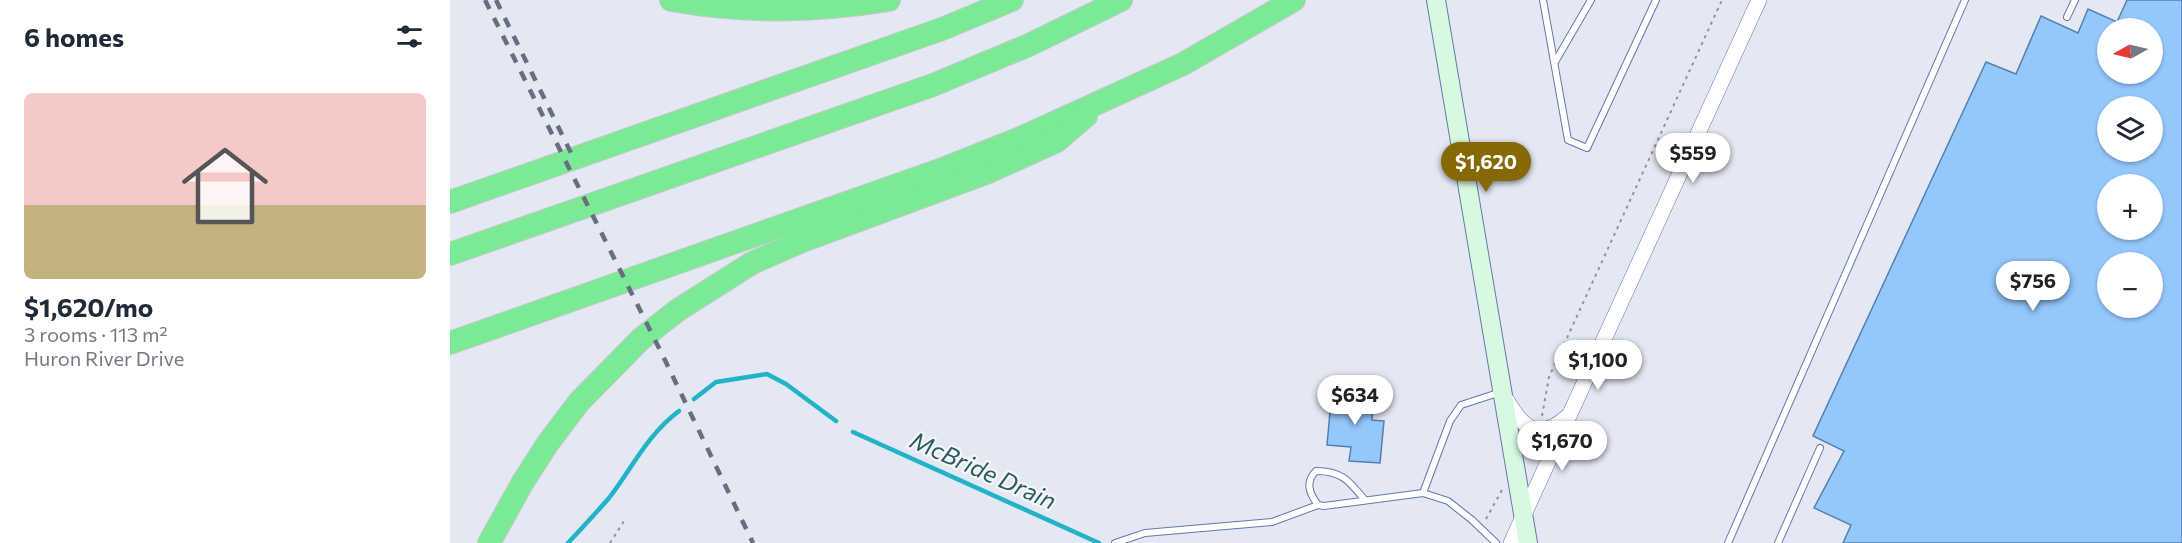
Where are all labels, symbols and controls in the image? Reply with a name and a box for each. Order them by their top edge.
north arrow [2097,18,2163,84]
map controls [2097,18,2163,318]
icon: filters [393,20,426,53]
text: 6 homes [24,21,124,52]
button: layers [2097,96,2163,162]
icon: home [171,132,279,240]
pin: $559 [1657,133,1729,184]
text: $559 [1669,140,1717,164]
pin: $1,620 [1437,142,1535,193]
text: $1,620 [1455,149,1517,173]
button: + [2097,174,2163,240]
button: − [2097,252,2163,318]
pin: $756 [1997,261,2069,312]
text: $756 [2010,268,2056,292]
text: $1,620/mo [24,291,153,322]
text: 3 rooms · 113 m² [24,322,168,346]
pin: $1,100 [1549,340,1647,391]
text: Huron River Drive [24,346,184,370]
text: $1,100 [1568,347,1628,371]
pin: $634 [1319,375,1391,426]
text: $634 [1331,382,1379,406]
pin: $1,670 [1513,421,1611,472]
water label: McBride Drain [906,425,1061,515]
text: $1,670 [1531,428,1593,452]

